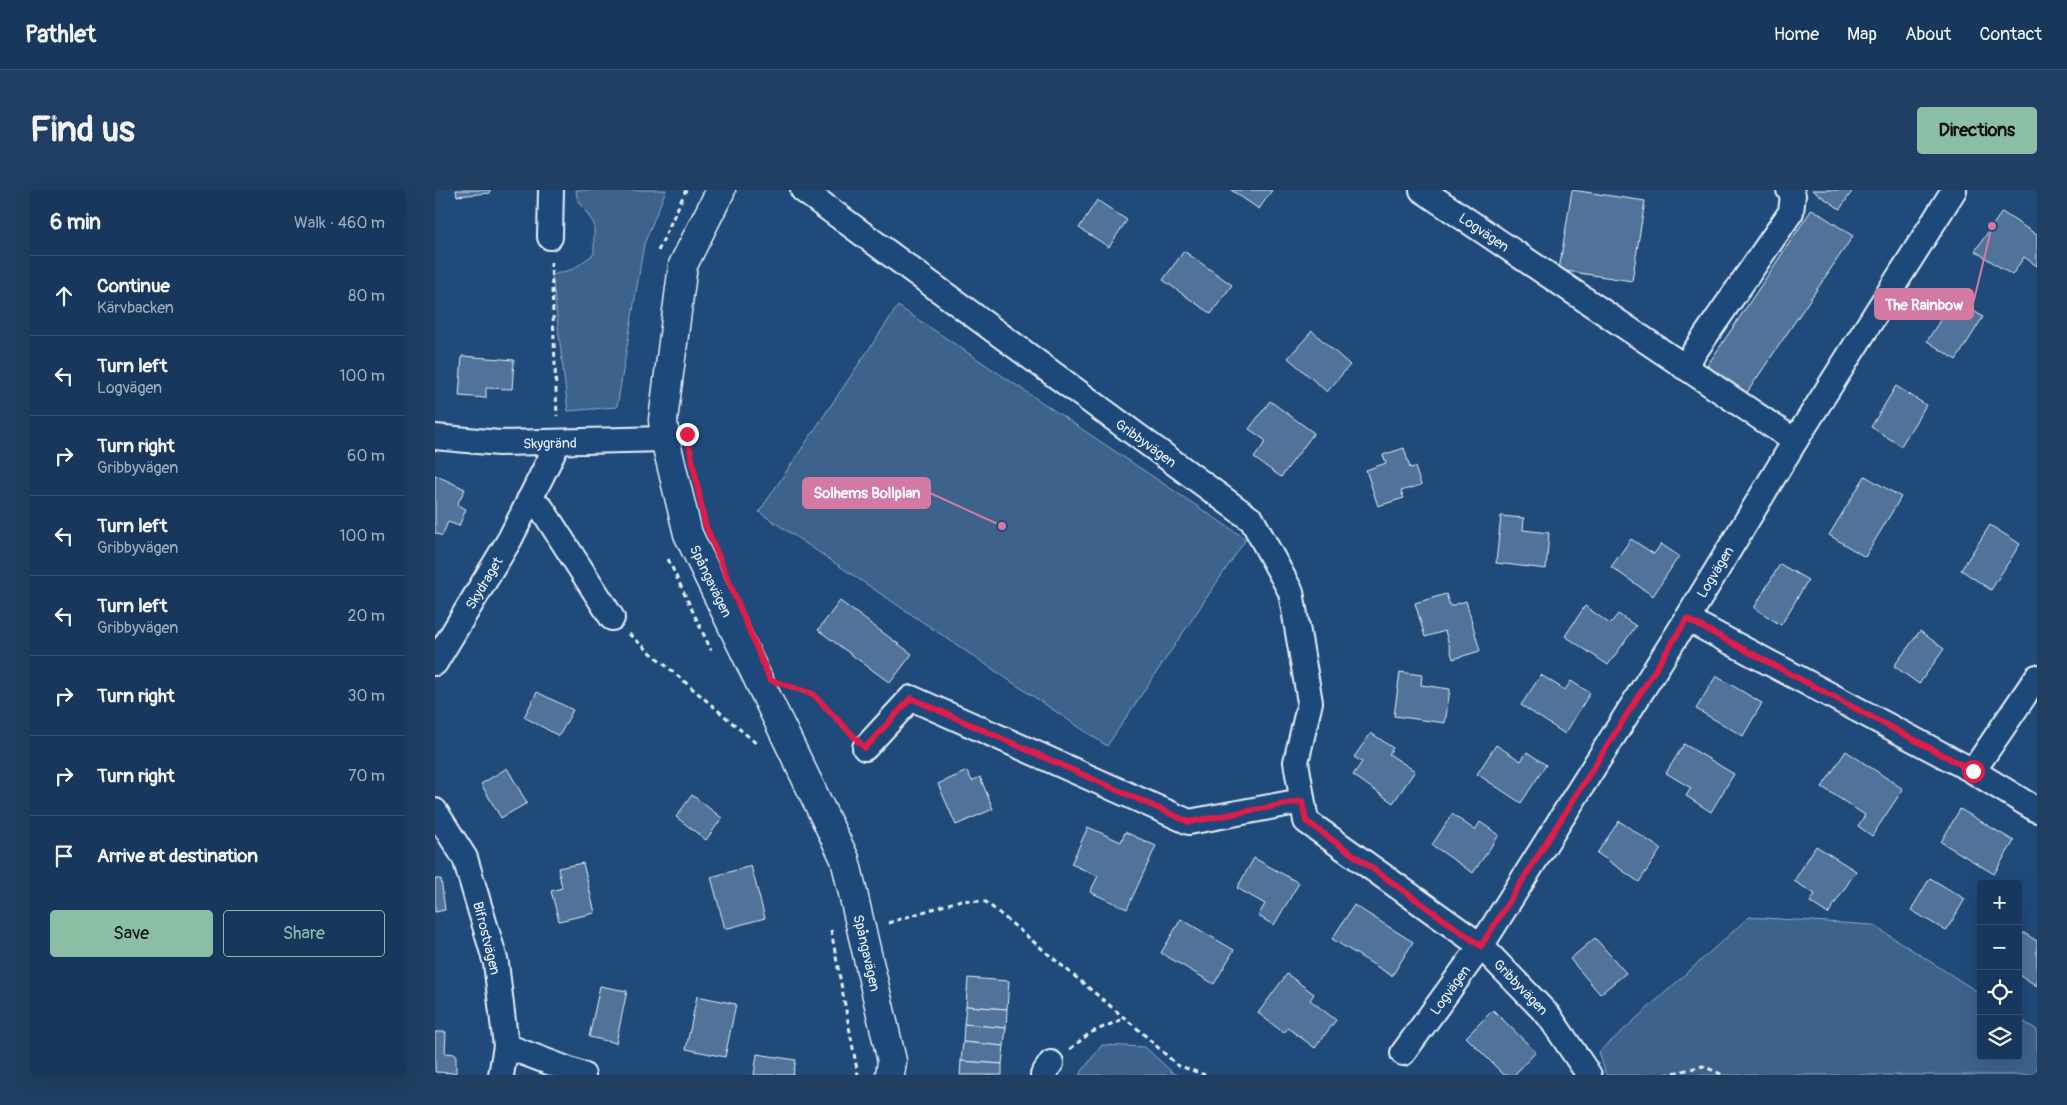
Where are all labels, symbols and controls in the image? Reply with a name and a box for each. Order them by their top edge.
text: Pathlet [25,20,96,49]
text: Home [1774,23,1819,46]
text: Map [1847,23,1877,46]
text: About [1905,23,1951,46]
text: Contact [1979,23,2042,46]
button: Directions [1917,107,2037,154]
text: Find us [30,108,135,152]
text: 6 min [50,209,101,236]
street label: Logvägen [1455,209,1512,255]
text: Walk · 460 m [294,213,385,233]
text: Continue [97,274,170,298]
icon: ahead [50,282,78,310]
text: 80 m [348,286,385,306]
callout: The Rainbow [1875,289,1973,319]
text: The Rainbow [1884,296,1964,315]
text: Kärvbacken [97,298,174,318]
text: Turn left [97,354,167,378]
icon: left [50,362,78,390]
text: 100 m [339,366,385,386]
text: Logvägen [97,378,162,398]
street label: Gribbyvägen [1112,416,1179,471]
route end [676,423,699,446]
text: Turn right [97,434,175,458]
street label: Skygränd [523,435,577,452]
icon: right [50,442,78,470]
text: 60 m [347,446,385,466]
text: Gribbyvägen [97,458,178,478]
callout: Solhems Bollplan [803,478,930,508]
text: Solhems Bollplan [813,484,921,503]
text: Turn left [97,514,167,538]
icon: left [50,522,78,550]
text: 100 m [339,526,385,546]
text: Gribbyvägen [97,538,178,558]
street label: Spångavägen [686,542,735,620]
street label: Logvägen [1693,543,1737,601]
street label: Skydraget [462,554,507,612]
text: Turn left [97,594,167,618]
icon: left [50,602,78,630]
text: 20 m [347,606,385,626]
text: Gribbyvägen [97,618,178,638]
icon: right [50,682,78,710]
text: Turn right [97,684,175,708]
text: 30 m [347,686,385,706]
route start [1962,760,1985,783]
icon: right [50,762,78,790]
text: Turn right [97,764,175,788]
text: 70 m [348,766,385,786]
icon: arrive [50,842,78,870]
text: Arrive at destination [97,844,258,868]
map controls [1977,880,2022,1060]
button: + [1977,880,2022,925]
street label: Bifrostvägen [469,900,504,977]
button: Save [50,910,213,957]
button: Share [223,910,385,957]
street label: Spångavägen [849,913,884,993]
button: − [1977,925,2022,970]
street label: Gribbyvägen [1490,956,1551,1019]
street label: Logvägen [1427,962,1474,1018]
button: locate [1977,970,2022,1015]
button: layers [1977,1015,2022,1060]

